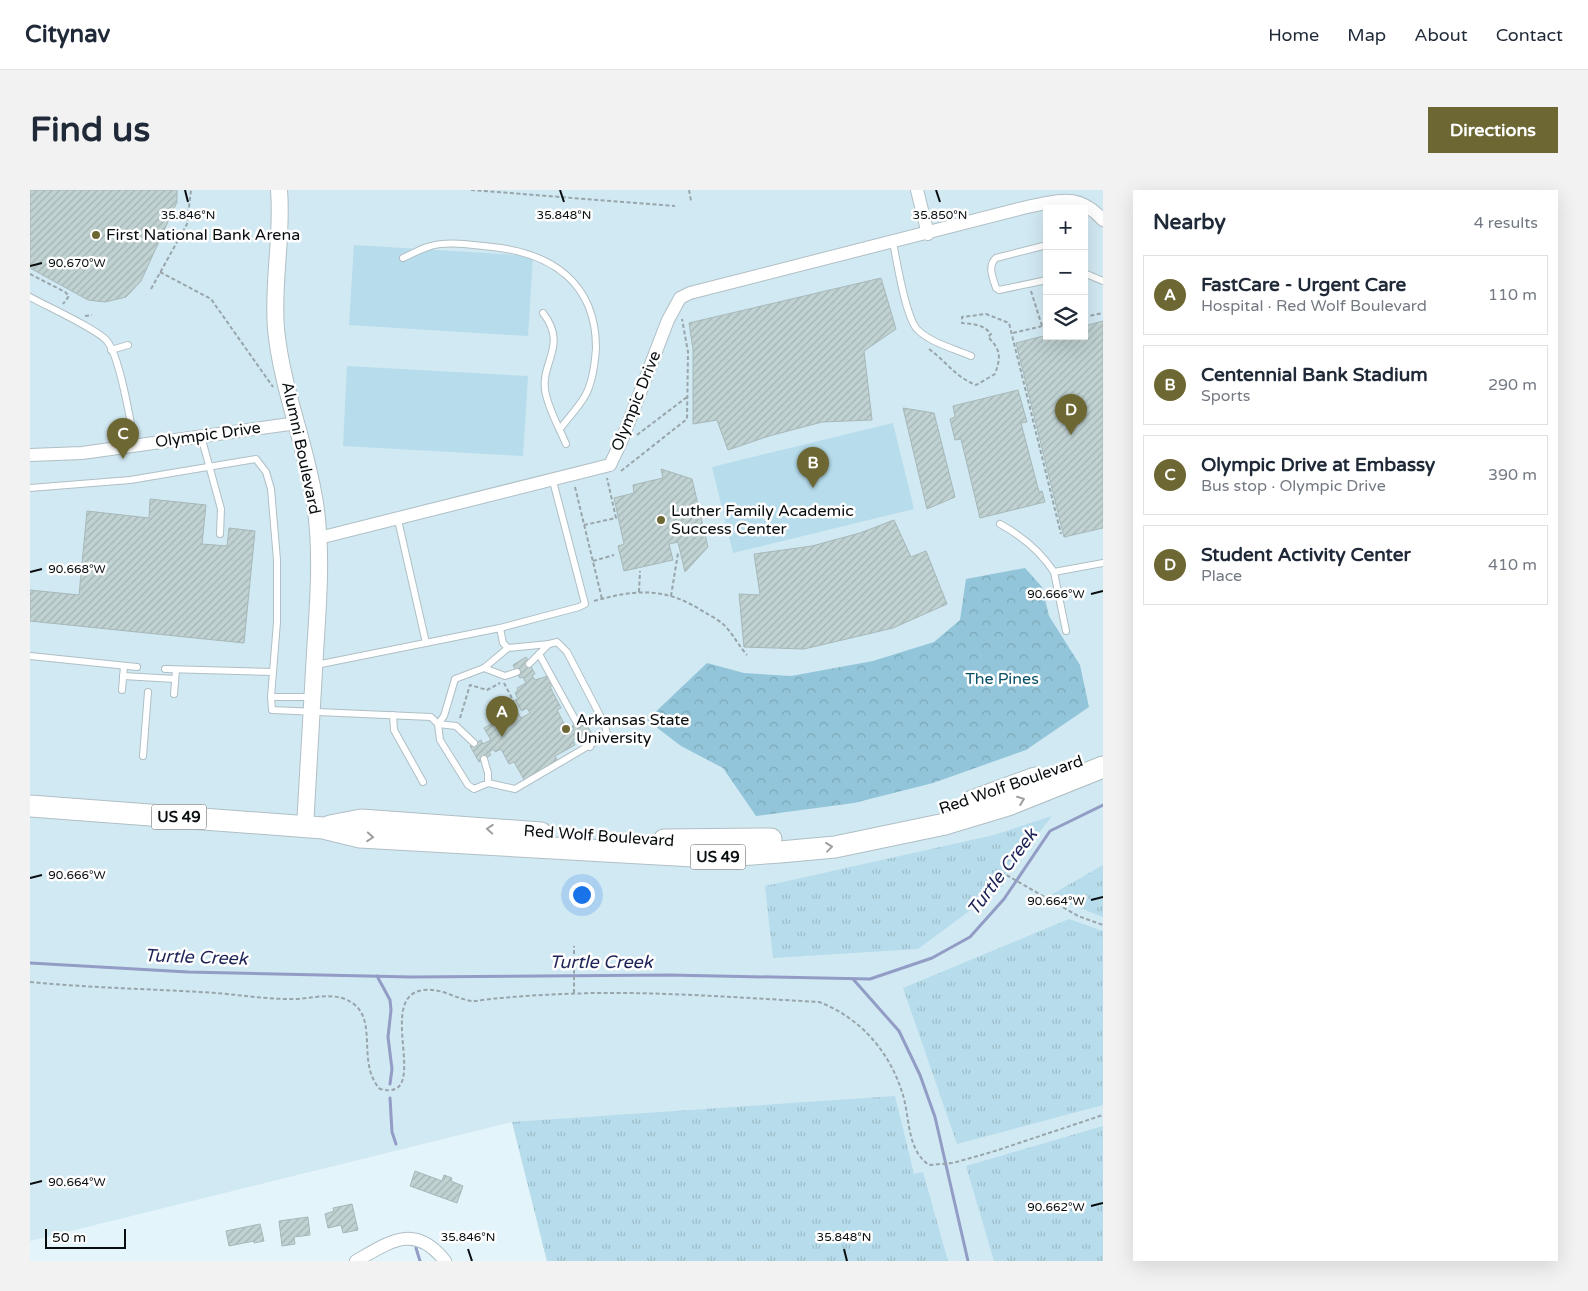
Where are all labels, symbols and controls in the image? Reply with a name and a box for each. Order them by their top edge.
text: Citynav [25,20,110,49]
text: Home [1268,24,1319,46]
text: Map [1347,24,1386,46]
text: About [1414,24,1468,46]
text: Contact [1496,24,1563,46]
button: Directions [1428,107,1558,153]
text: Find us [30,109,150,151]
map controls [1043,205,1088,340]
button: + [1043,205,1088,250]
text: 35.846°N [161,208,215,222]
text: 35.848°N [537,208,591,222]
text: 35.850°N [913,208,967,222]
text: Nearby [1153,210,1226,235]
text: 4 results [1474,213,1538,233]
place label: First National Bank Arena [106,225,300,245]
marker: First National Bank Arena [90,229,102,241]
button: − [1043,250,1088,295]
text: 90.670°W [48,256,106,270]
text: FastCare - Urgent Care [1201,274,1406,296]
text: A [1164,285,1176,305]
text: 110 m [1488,285,1537,305]
button: layers [1043,295,1088,340]
text: Hospital · Red Wolf Boulevard [1201,296,1427,316]
street label: Olympic Drive [607,348,665,454]
text: Centennial Bank Stadium [1201,364,1428,386]
text: B [1164,375,1176,395]
text: 290 m [1488,375,1537,395]
street label: Alumni Boulevard [277,380,325,516]
text: Sports [1201,386,1250,406]
pin: D [1055,394,1087,435]
pin: C [107,418,139,459]
street label: Olympic Drive [154,418,262,452]
pin: B [797,447,829,488]
text: Olympic Drive at Embassy [1201,454,1435,476]
text: C [1164,465,1176,485]
text: 390 m [1488,465,1537,485]
text: Bus stop · Olympic Drive [1201,476,1386,496]
place label: Luther Family Academic Success Center [671,501,854,539]
marker: Luther Family Academic Success Center [655,514,667,526]
text: Student Activity Center [1201,544,1411,566]
text: D [1164,555,1176,575]
text: 410 m [1488,555,1537,575]
text: 90.668°W [48,562,106,576]
text: Place [1201,566,1242,586]
text: 90.666°W [1027,587,1085,601]
park label: The Pines [965,669,1039,689]
pin: A [486,696,518,737]
place label: Arkansas State University [576,710,689,748]
marker: Arkansas State University [560,723,572,735]
street label: Red Wolf Boulevard [936,751,1086,819]
one-way arrow [1016,796,1024,806]
road number: US 49 [152,804,206,830]
street label: Red Wolf Boulevard [523,821,675,851]
water label: Turtle Creek [962,823,1043,920]
one-way arrow [486,824,494,835]
one-way arrow [367,832,375,843]
one-way arrow [826,842,834,853]
road number: US 49 [690,844,746,870]
text: 90.666°W [48,868,106,882]
your location [569,882,595,908]
text: 90.664°W [1027,894,1085,908]
water label: Turtle Creek [144,944,249,970]
water label: Turtle Creek [549,951,654,973]
text: 90.664°W [48,1175,106,1189]
text: 90.662°W [1027,1200,1085,1214]
scale bar [45,1226,126,1249]
text: 50 m [52,1229,86,1246]
text: 35.846°N [441,1230,495,1244]
text: 35.848°N [817,1230,871,1244]

